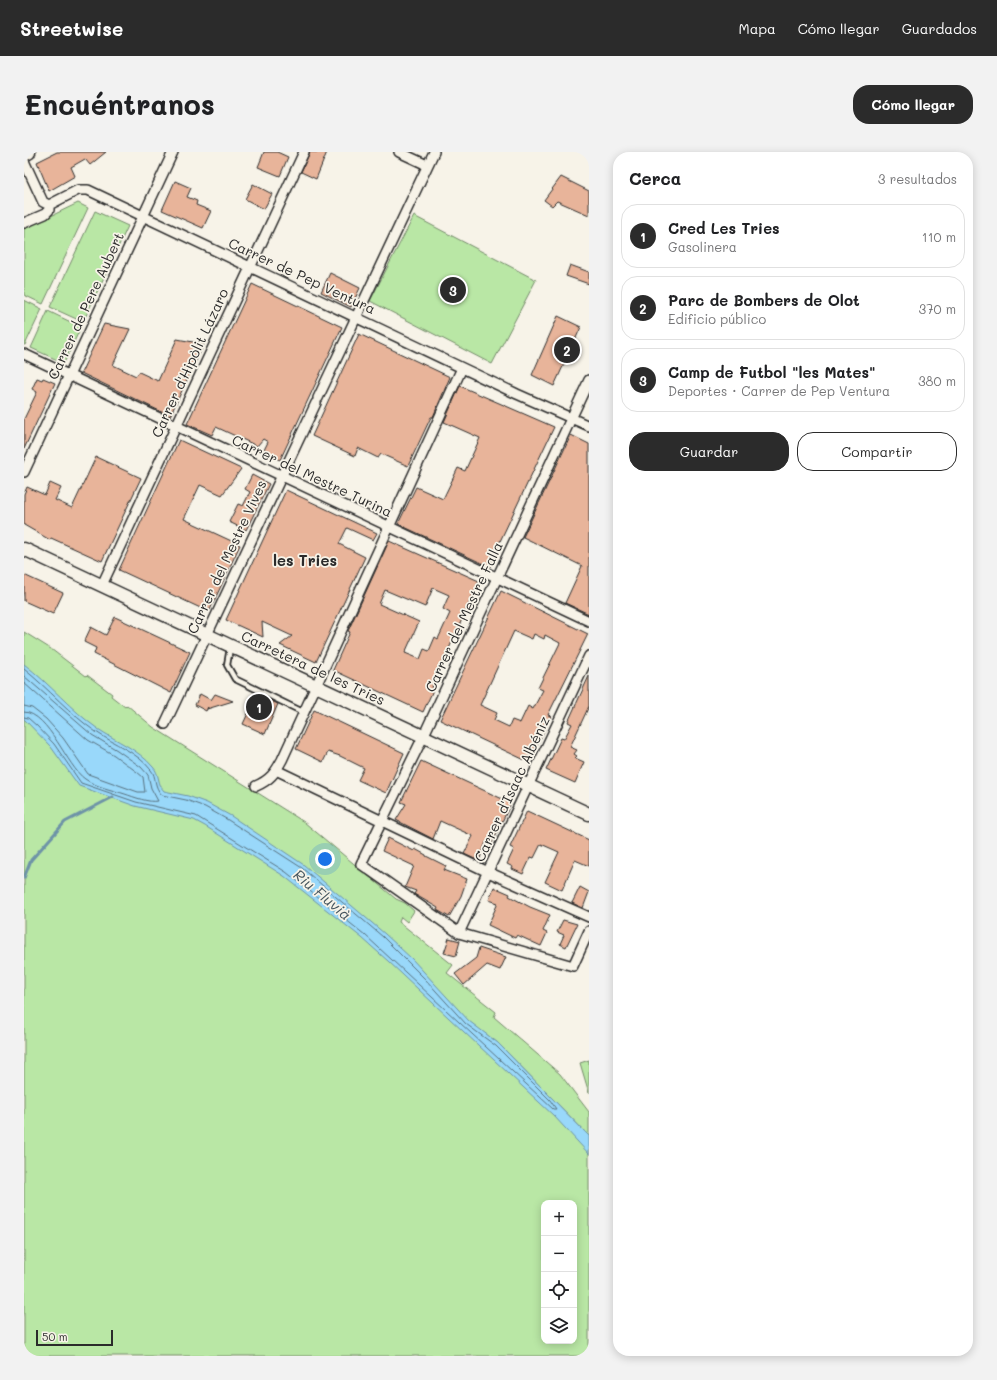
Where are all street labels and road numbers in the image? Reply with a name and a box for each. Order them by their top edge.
street label: Carrer de Pere Aubert [43,229,128,383]
street label: Carrer de Pep Ventura [226,233,379,318]
street label: Carrer d'Hipòlit Lázaro [147,285,232,440]
street label: Carrer del Mestre Turina [229,430,395,521]
street label: Carrer del Mestre Vives [183,477,271,637]
street label: Carrer del Mestre Falla [420,539,507,695]
street label: Carretera de les Tries [238,626,388,709]
street label: Carrer d'Isaac Albéniz [469,713,554,865]

